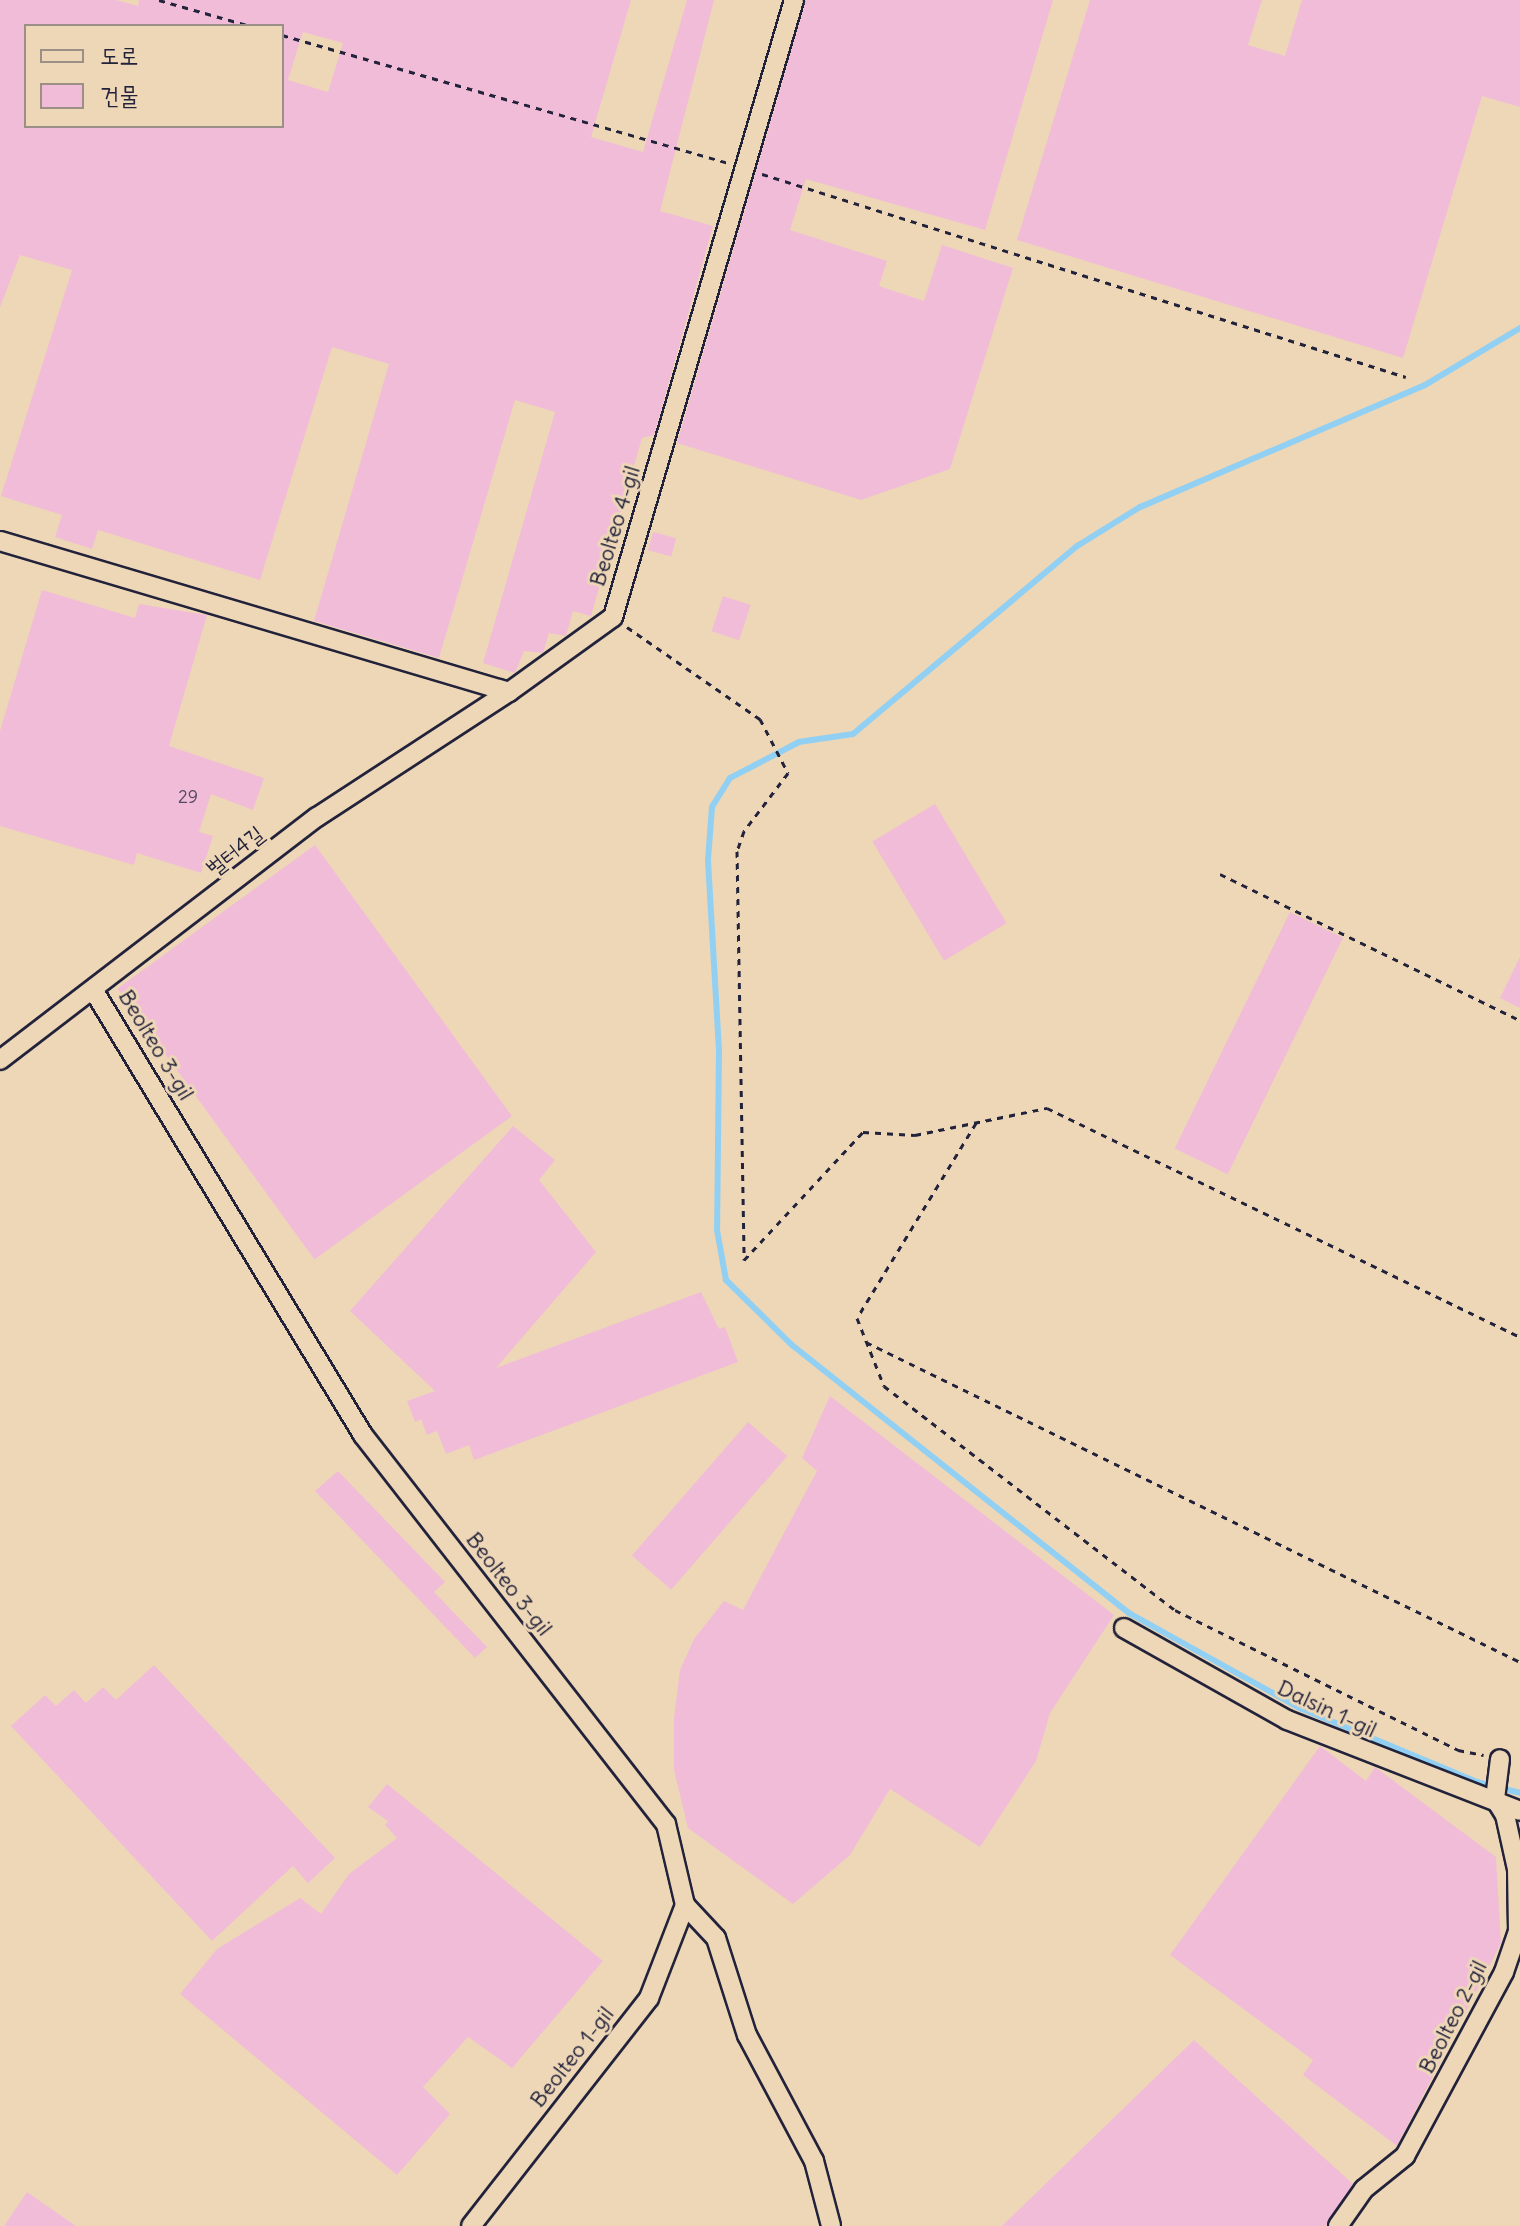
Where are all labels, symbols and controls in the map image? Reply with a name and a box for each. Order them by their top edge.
legend [24,24,284,128]
text: 도로 [100,40,139,70]
text: 건물 [100,80,139,110]
street label: Beolteo 4-gil [584,463,646,589]
house number: 29 [178,786,198,808]
street label: 벌터4길 [201,820,269,882]
street label: Beolteo 3-gil [113,985,199,1105]
street label: Beolteo 3-gil [460,1527,558,1641]
street label: Dalsin 1-gil [1273,1675,1381,1743]
street label: Beolteo 2-gil [1413,1956,1493,2078]
street label: Beolteo 1-gil [525,2001,619,2113]

